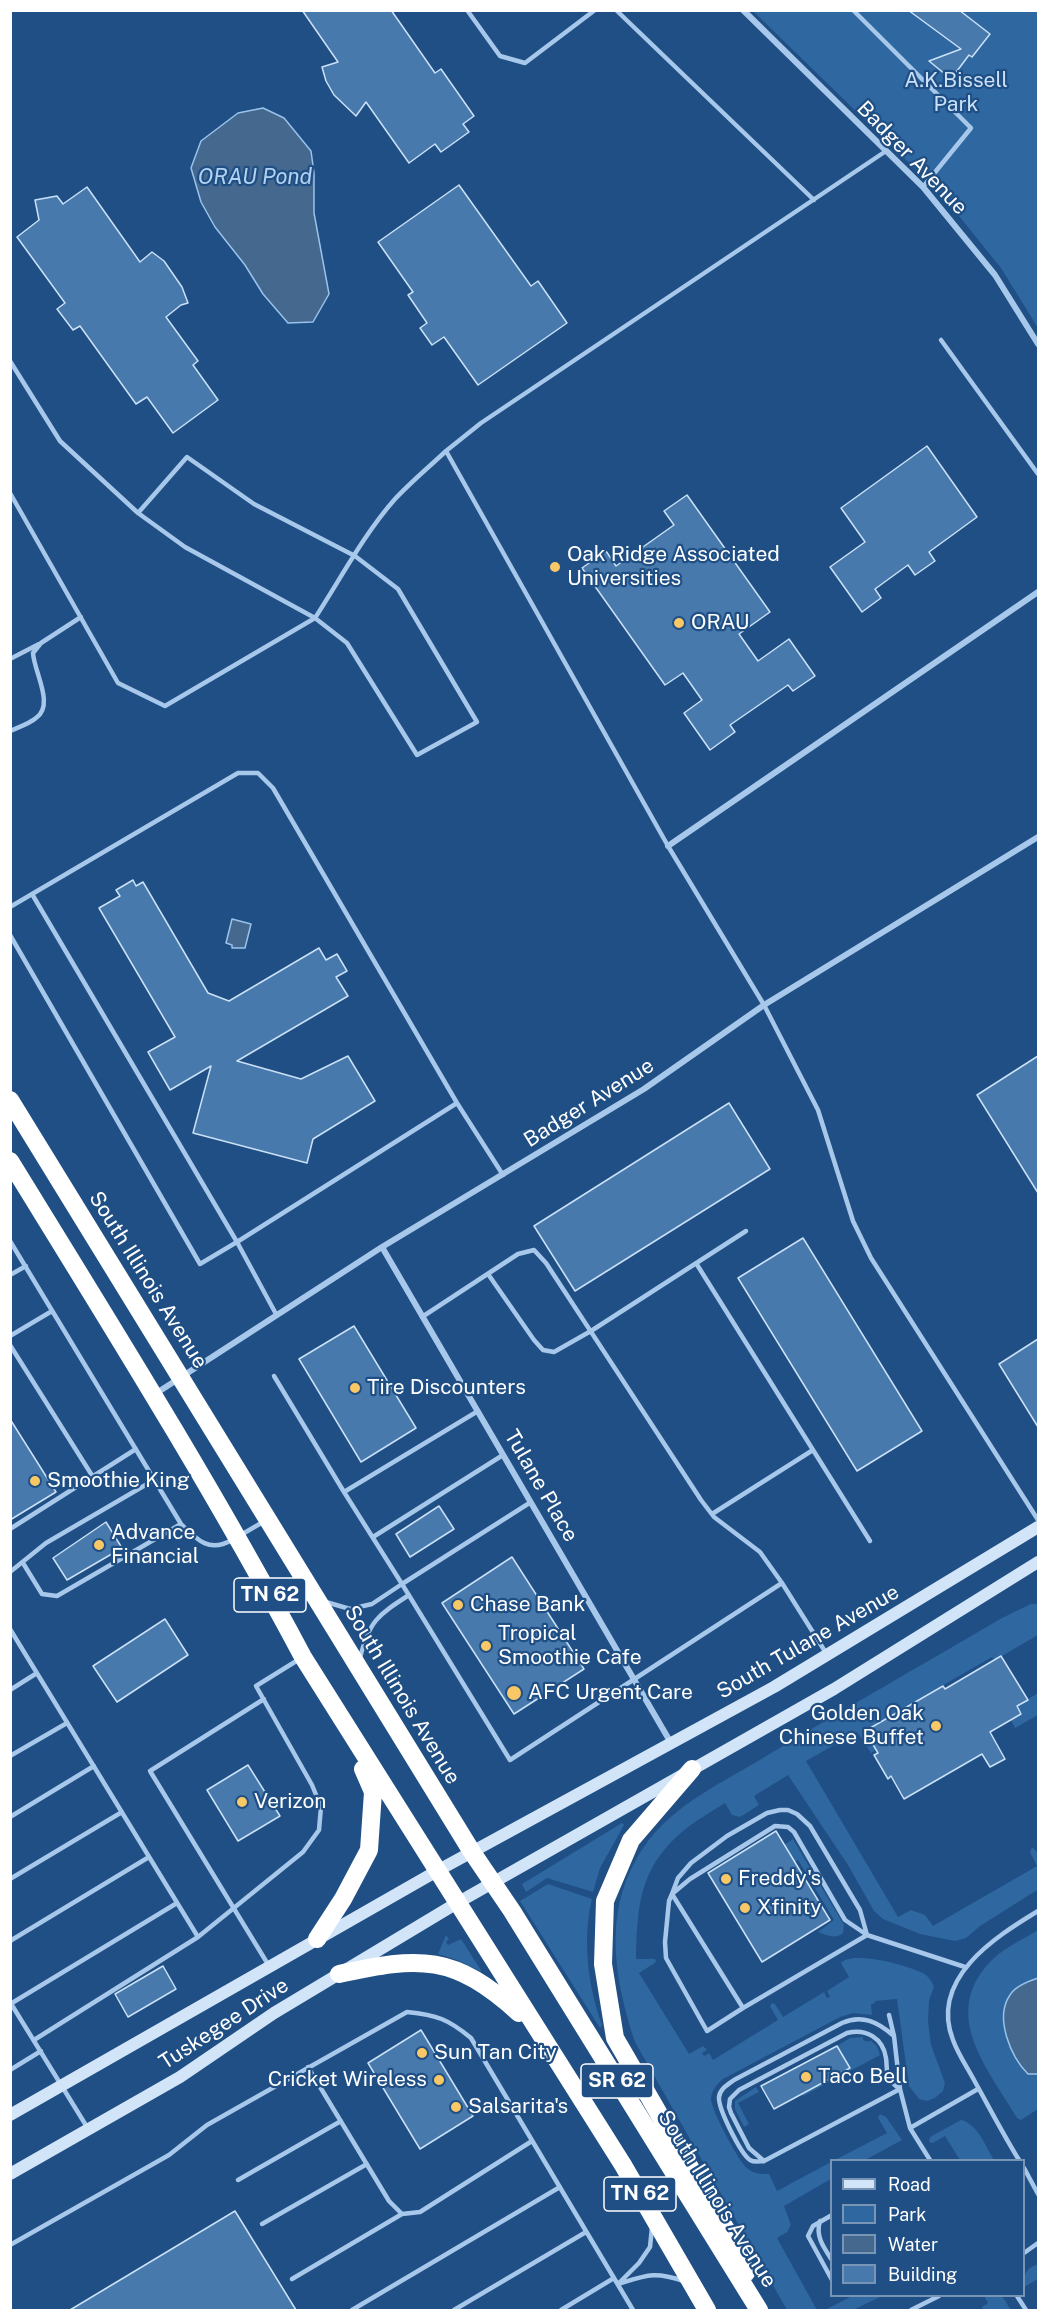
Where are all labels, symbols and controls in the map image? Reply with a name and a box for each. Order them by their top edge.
park label: A.K.Bissell Park [904,68,1008,118]
street label: Badger Avenue [851,96,973,220]
water label: ORAU Pond [198,164,312,190]
place label: Oak Ridge Associated Universities [567,542,780,592]
marker: Oak Ridge Associated Universities [548,560,562,574]
place label: ORAU [691,610,750,636]
marker: ORAU [672,616,686,630]
street label: Badger Avenue [519,1053,659,1153]
street label: South Illinois Avenue [83,1187,213,1373]
place label: Tire Discounters [367,1375,526,1401]
marker: Tire Discounters [348,1381,362,1395]
street label: Tulane Place [499,1426,583,1546]
place label: Smoothie King [47,1468,190,1494]
marker: Smoothie King [28,1474,42,1488]
place label: Advance Financial [111,1520,199,1570]
marker: Advance Financial [92,1538,106,1552]
road number: TN 62 [234,1578,306,1612]
street label: South Tulane Avenue [712,1580,904,1704]
place label: Chase Bank [470,1592,585,1618]
marker: Chase Bank [451,1598,465,1612]
street label: South Illinois Avenue [339,1601,465,1789]
place label: Tropical Smoothie Cafe [498,1621,642,1671]
marker: Tropical Smoothie Cafe [479,1639,493,1653]
place label: AFC Urgent Care [528,1680,693,1706]
marker: AFC Urgent Care [505,1684,523,1702]
place label: Golden Oak Chinese Buffet [779,1701,924,1751]
marker: Golden Oak Chinese Buffet [929,1719,943,1733]
place label: Verizon [254,1789,326,1815]
marker: Verizon [235,1795,249,1809]
place label: Freddy's [738,1866,821,1892]
marker: Freddy's [719,1872,733,1886]
place label: Xfinity [757,1895,822,1921]
marker: Xfinity [738,1901,752,1915]
street label: Tuskegee Drive [155,1973,293,2075]
place label: Sun Tan City [434,2040,557,2066]
marker: Sun Tan City [415,2046,429,2060]
road number: SR 62 [581,2064,653,2098]
place label: Taco Bell [818,2064,908,2090]
place label: Cricket Wireless [268,2067,427,2093]
marker: Taco Bell [799,2070,813,2084]
marker: Cricket Wireless [432,2073,446,2087]
place label: Salsarita's [468,2094,568,2120]
marker: Salsarita's [449,2100,463,2114]
street label: South Illinois Avenue [652,2106,782,2292]
legend [830,2159,1025,2297]
text: Road [888,2174,931,2195]
road number: TN 62 [604,2177,676,2211]
text: Park [888,2204,926,2225]
text: Water [888,2234,938,2255]
text: Building [888,2264,957,2285]

